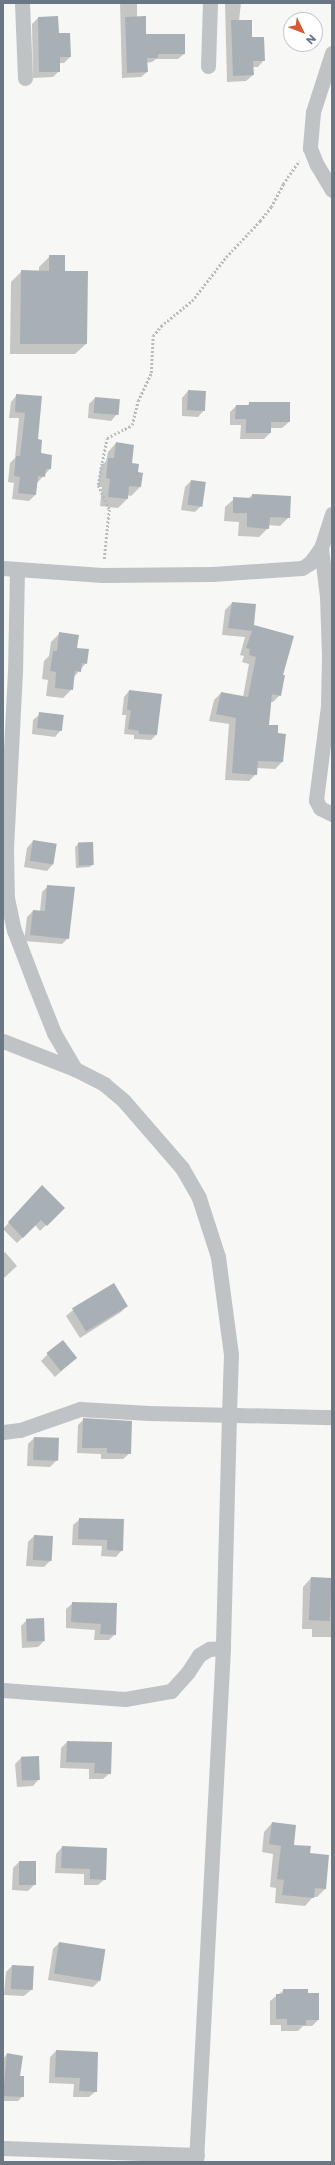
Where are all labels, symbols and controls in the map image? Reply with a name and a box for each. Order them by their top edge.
north arrow [283,12,323,52]
text: N [302,31,320,48]

